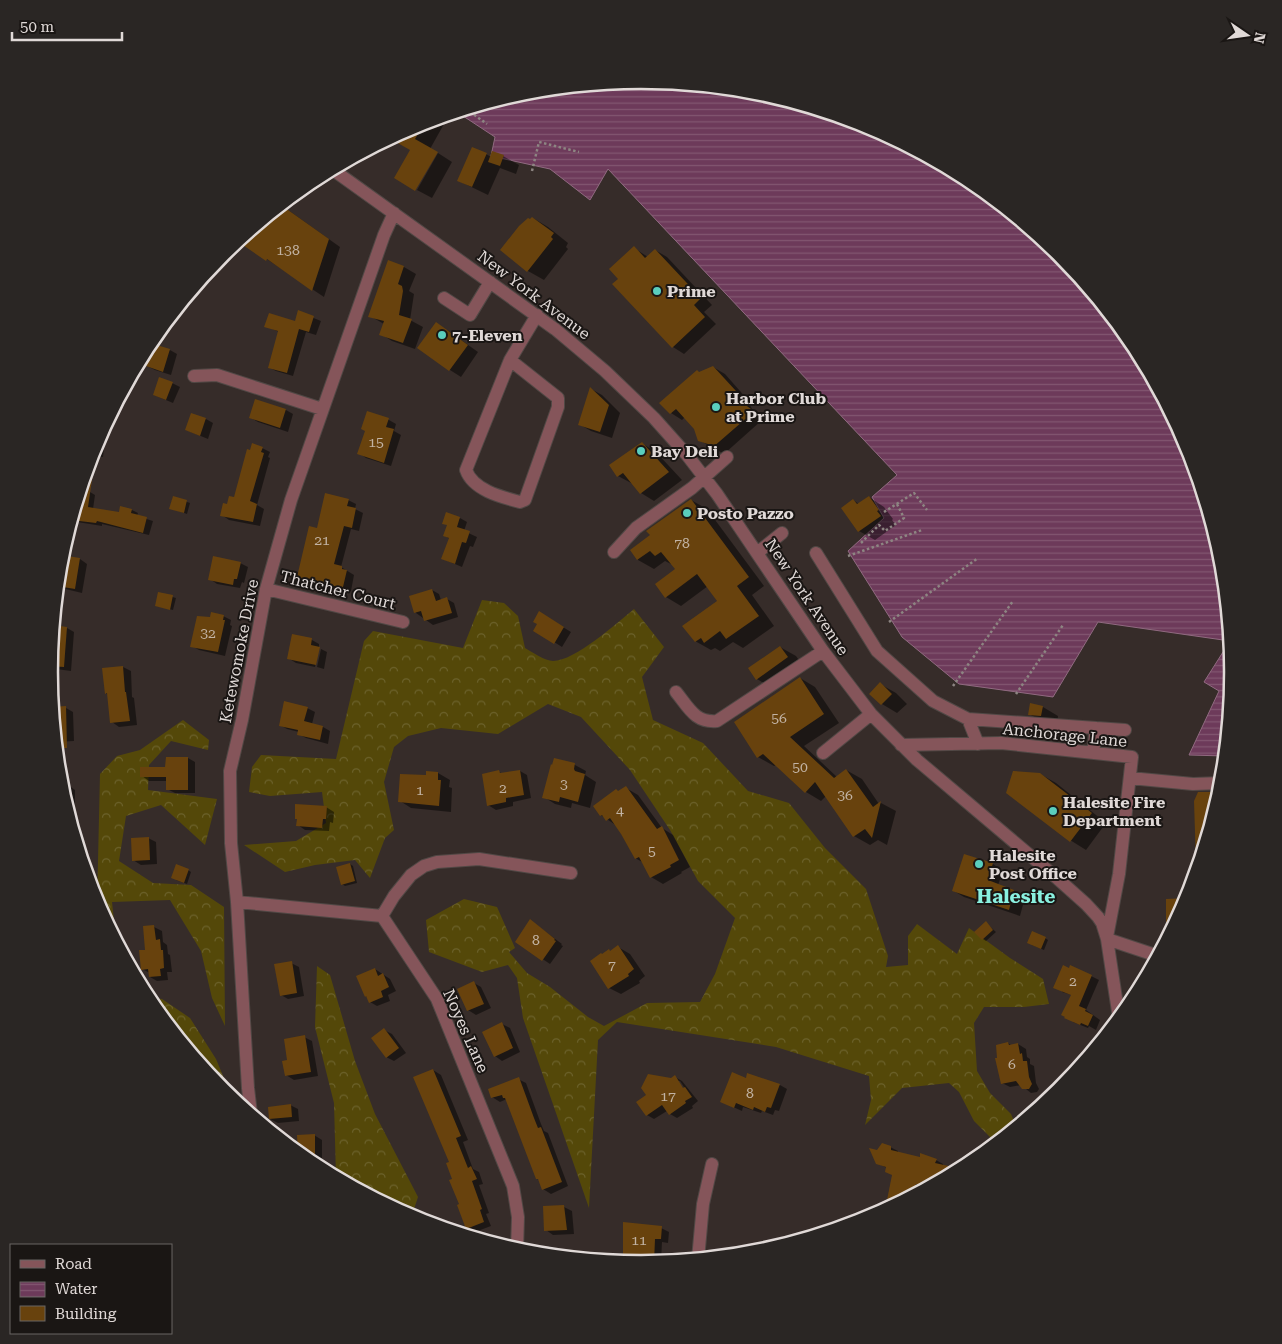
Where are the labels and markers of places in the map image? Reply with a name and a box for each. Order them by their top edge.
place label: Prime [667,282,716,301]
marker: Prime [651,285,663,297]
place label: 7-Eleven [452,326,523,345]
marker: 7-Eleven [436,329,448,341]
place label: Harbor Club at Prime [726,389,826,426]
marker: Harbor Club at Prime [710,401,722,413]
place label: Bay Deli [651,442,719,461]
marker: Bay Deli [635,445,647,457]
place label: Posto Pazzo [697,504,794,523]
marker: Posto Pazzo [681,507,693,519]
place label: Halesite Fire Department [1063,793,1165,830]
marker: Halesite Fire Department [1047,805,1059,817]
place label: Halesite Post Office [989,846,1077,883]
marker: Halesite Post Office [973,858,985,870]

